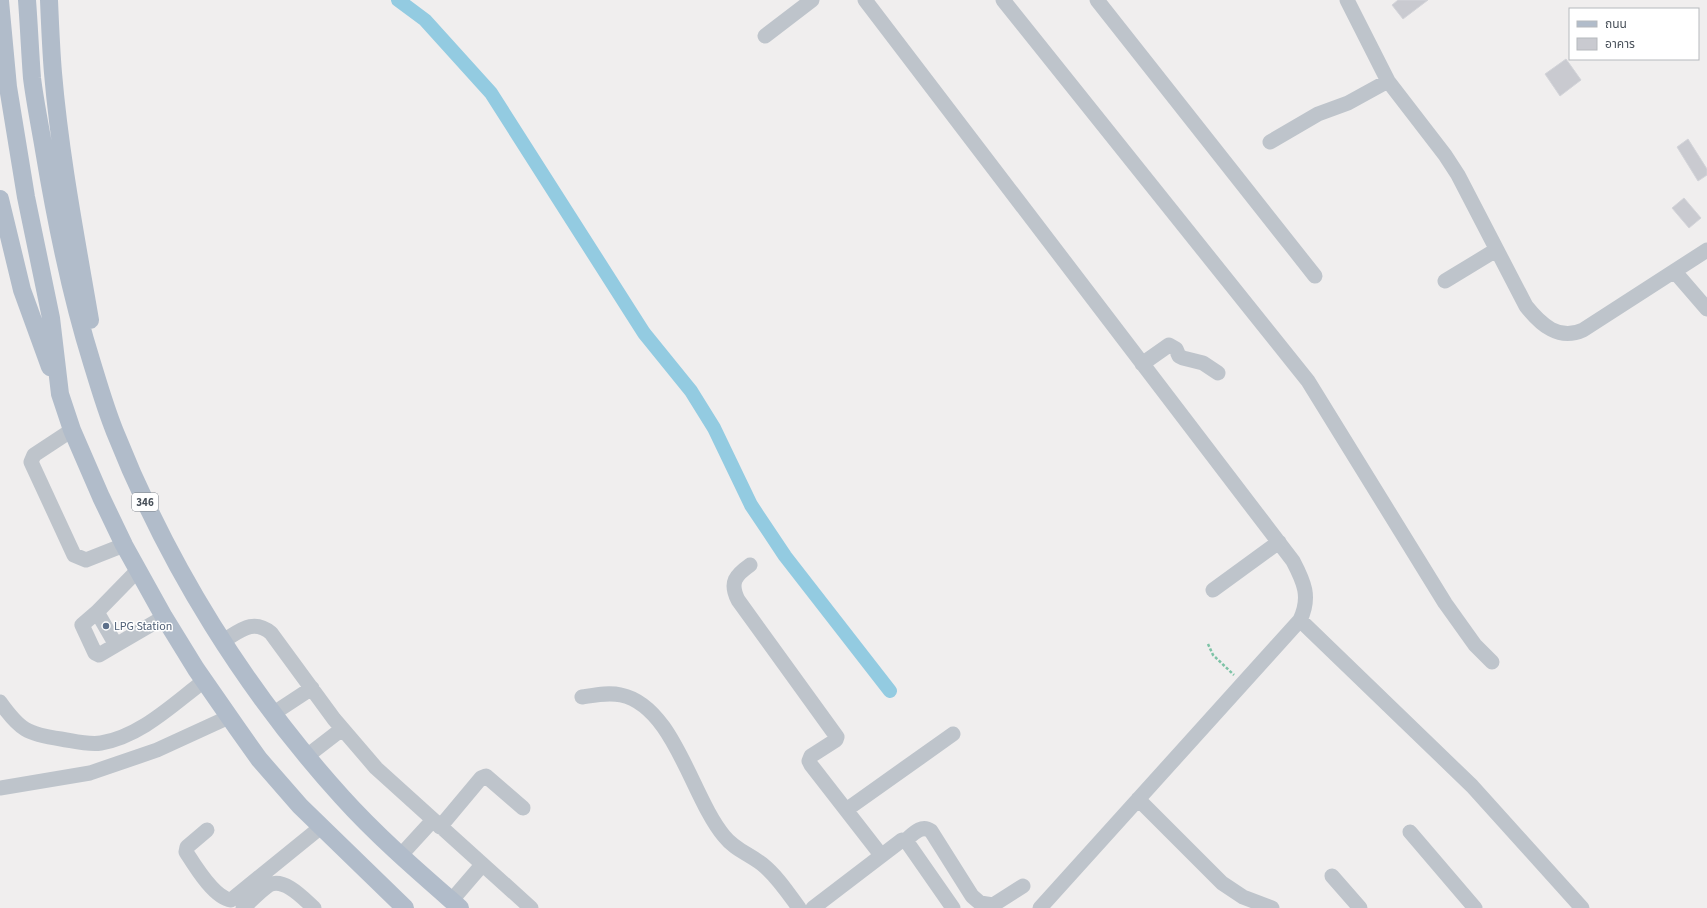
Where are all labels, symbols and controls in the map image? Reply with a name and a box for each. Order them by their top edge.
legend [1569,8,1699,60]
text: ถนน [1605,16,1627,33]
text: อาคาร [1605,36,1635,53]
road number: 346 [132,493,158,511]
place label: LPG Station [114,618,172,635]
marker: LPG Station [101,621,111,631]

